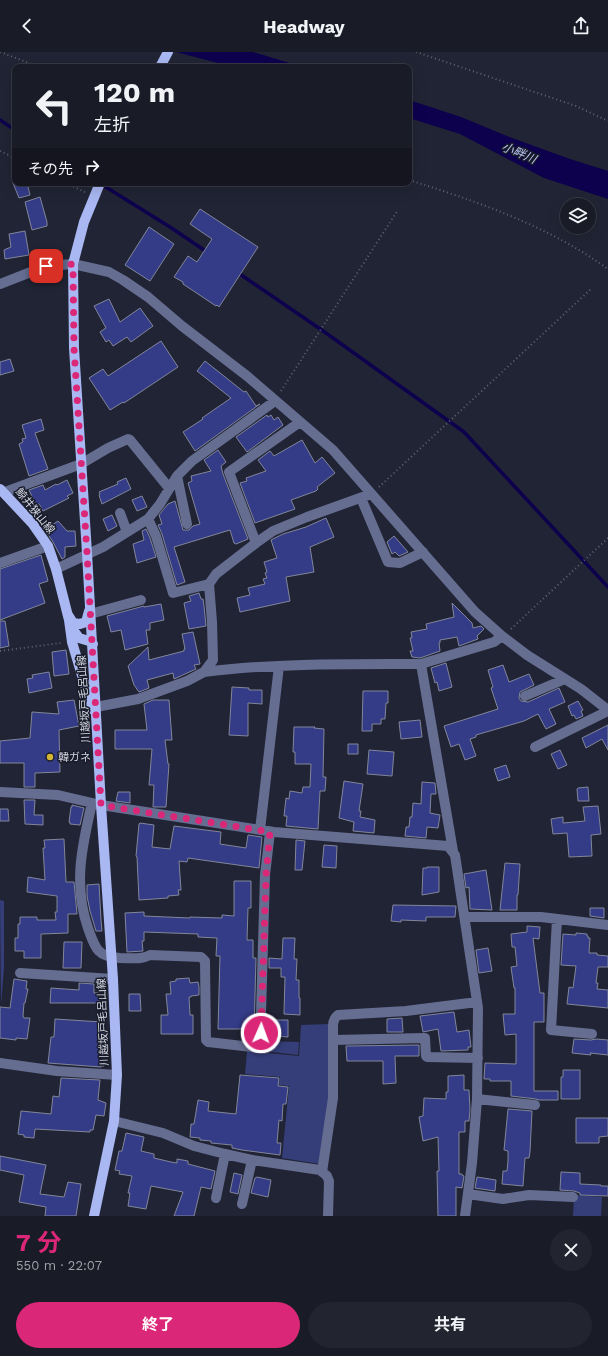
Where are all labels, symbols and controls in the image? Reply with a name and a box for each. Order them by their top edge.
icon: back [16,15,38,37]
icon: share [570,15,592,37]
text: Headway [263,16,345,37]
text: 120 m [94,76,175,109]
icon: left [28,80,80,132]
text: 左折 [94,114,130,135]
water label: 小畔川 [500,140,540,167]
icon: right [81,156,103,178]
text: その先 [28,160,73,178]
map controls [560,198,596,234]
button: layers [560,198,596,234]
pin [29,249,63,283]
icon: arrive [35,255,57,277]
street label: 鯨井狭山線 [13,486,57,536]
street label: 川越坂戸毛呂山線 [75,655,93,743]
place label: 韓ガネ [58,751,91,764]
marker: 韓ガネ [45,752,55,762]
street label: 川越坂戸毛呂山線 [95,978,111,1066]
position arrow [240,1012,282,1054]
text: 7 分 [16,1229,61,1257]
button: close [550,1229,592,1271]
text: 550 m · 22:07 [16,1258,102,1273]
button: 終了 [16,1302,300,1348]
button: 共有 [308,1302,592,1348]

